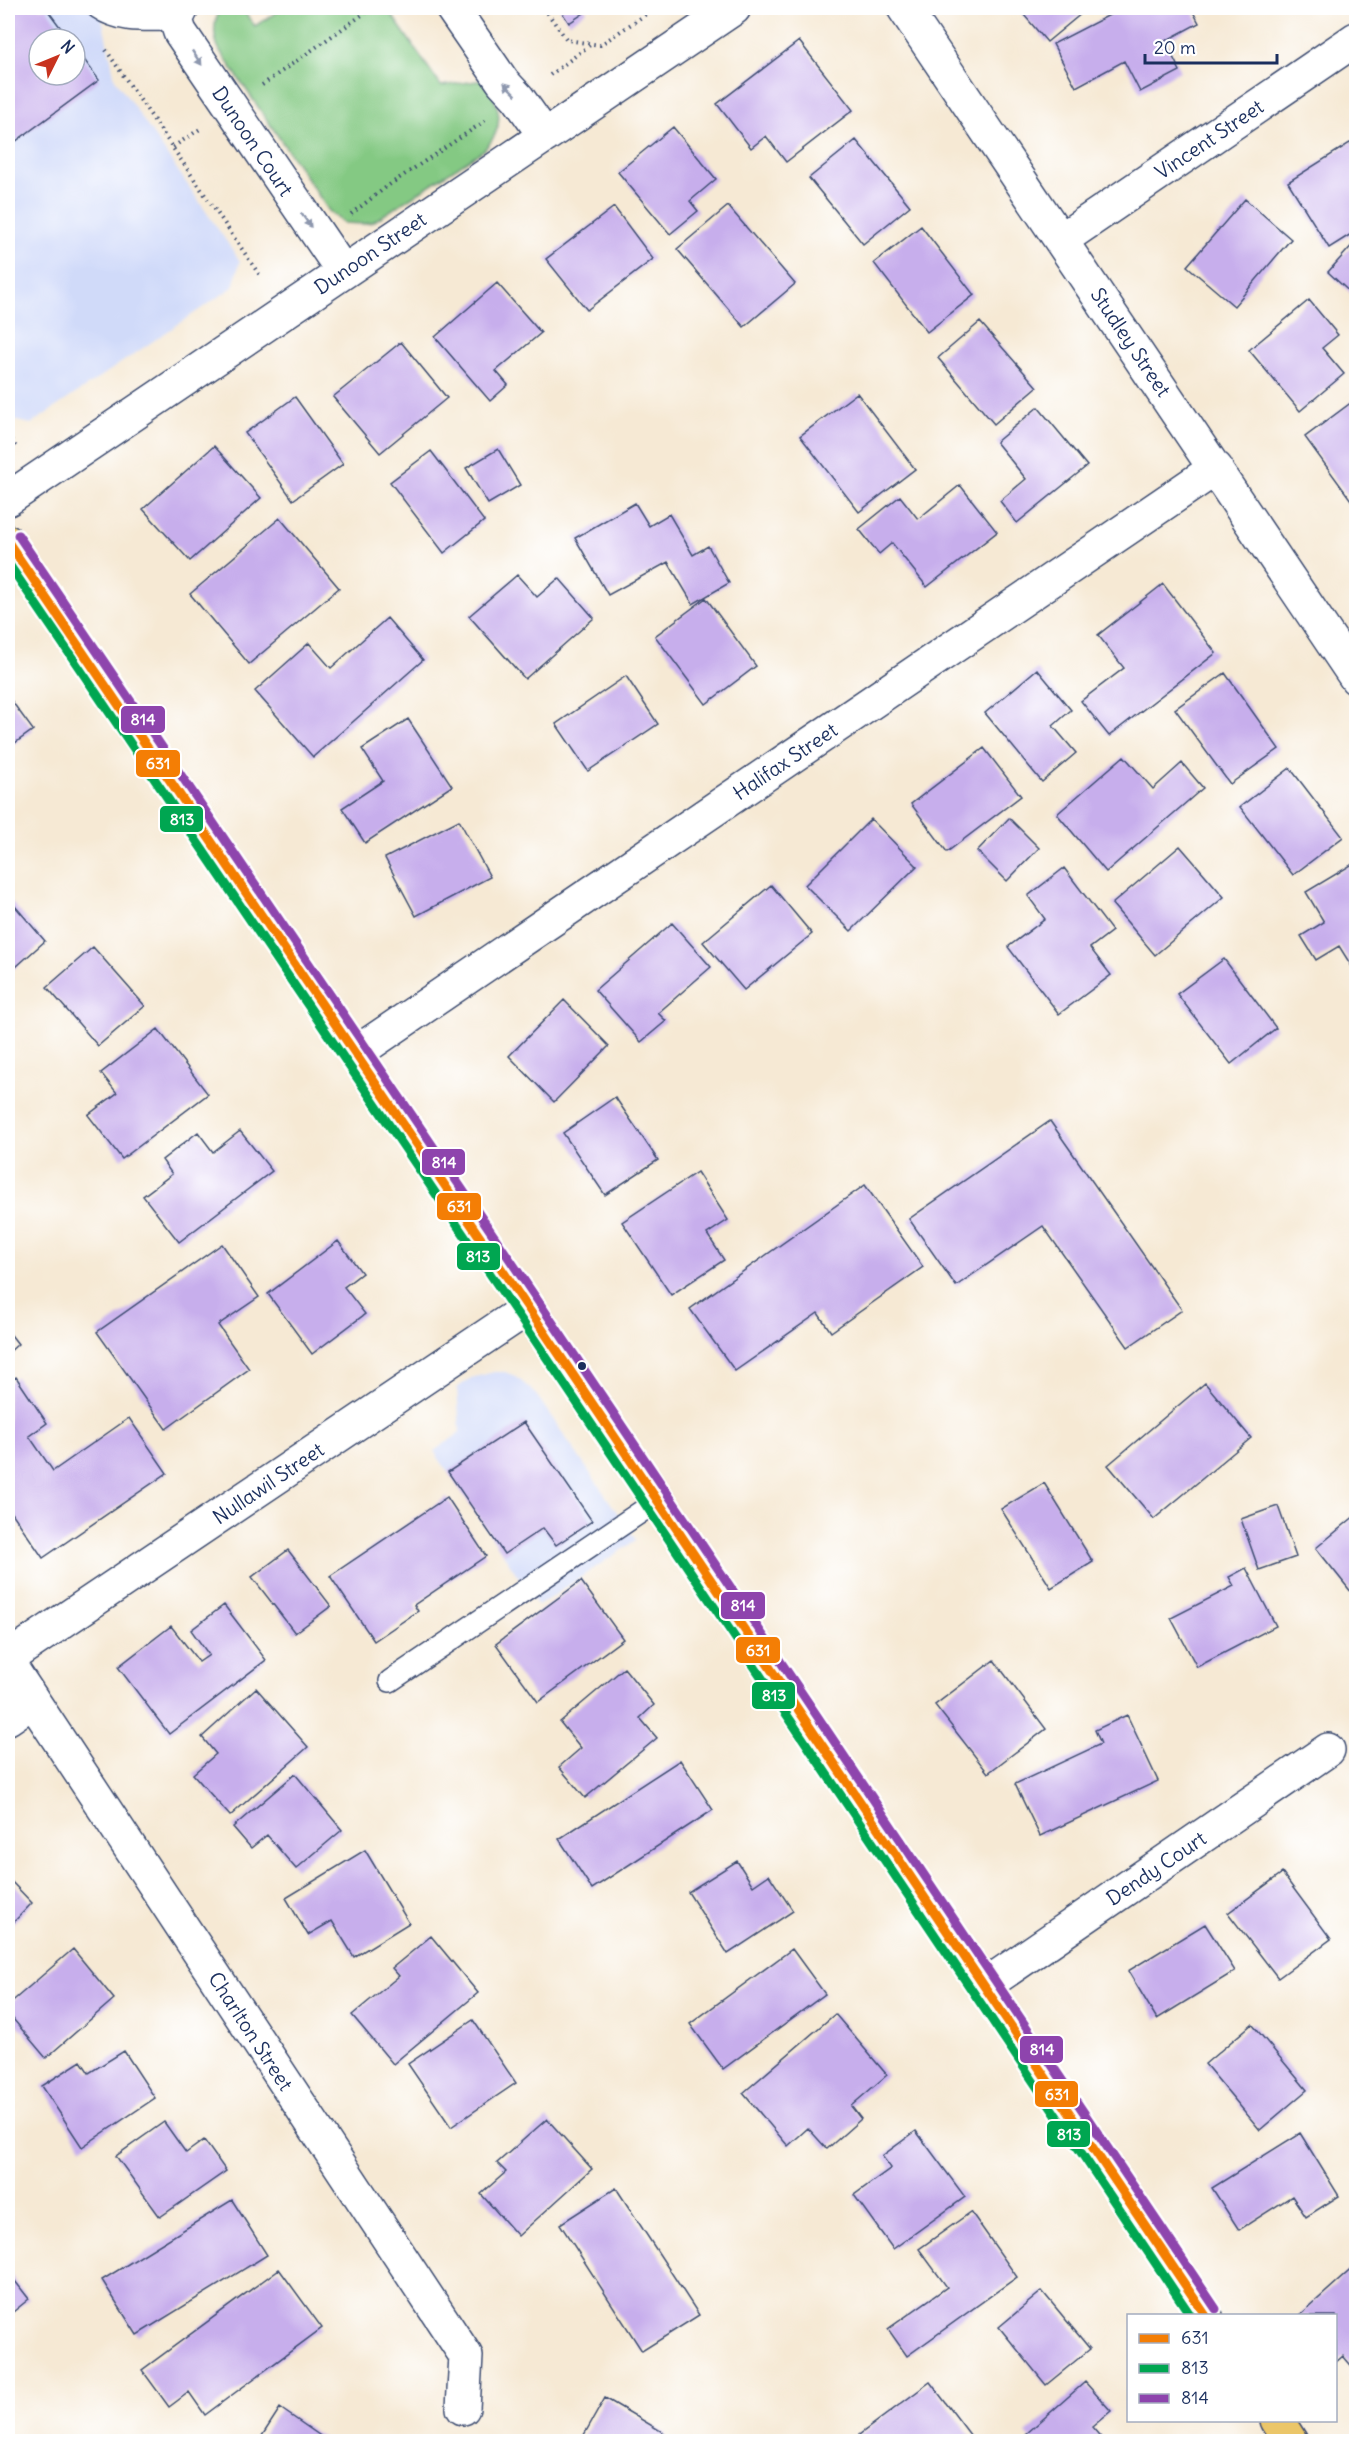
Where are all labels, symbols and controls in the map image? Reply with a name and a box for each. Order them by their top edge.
north arrow [27,27,87,87]
scale bar [1145,27,1277,65]
text: N [57,36,79,58]
text: 20 m [1154,36,1196,59]
one-way arrow [191,50,203,66]
street label: Dunoon Court [207,81,299,201]
one-way arrow [504,83,518,97]
street label: Vincent Street [1150,93,1268,184]
street label: Dunoon Street [309,206,431,300]
one-way arrow [300,212,312,227]
street label: Studley Street [1086,283,1177,401]
line badge: 814 [120,705,166,734]
text: 814 [131,709,155,729]
street label: Halifax Street [728,717,842,805]
line badge: 631 [135,749,181,778]
text: 631 [146,753,170,773]
line badge: 813 [159,805,204,833]
text: 813 [170,809,194,829]
line badge: 814 [421,1148,466,1176]
text: 814 [432,1152,456,1172]
line badge: 631 [436,1192,482,1221]
text: 631 [447,1196,471,1216]
line badge: 813 [456,1242,501,1271]
text: 813 [466,1246,490,1266]
unlabelled marker [576,1360,588,1372]
street label: Nullawil Street [208,1437,328,1529]
line badge: 814 [720,1591,766,1620]
text: 814 [731,1595,755,1615]
line badge: 631 [735,1636,781,1664]
text: 631 [746,1640,770,1660]
line badge: 813 [751,1681,796,1710]
text: 813 [762,1685,786,1705]
street label: Dendy Court [1101,1825,1211,1911]
street label: Charlton Street [203,1967,299,2095]
line badge: 814 [1019,2035,1064,2064]
text: 814 [1030,2039,1054,2059]
line badge: 631 [1034,2080,1079,2108]
text: 631 [1045,2084,1069,2104]
line badge: 813 [1046,2120,1091,2148]
text: 813 [1057,2124,1081,2144]
legend [1127,2314,1337,2422]
text: 631 [1181,2326,1209,2349]
text: 813 [1181,2356,1209,2379]
text: 814 [1181,2386,1209,2409]

